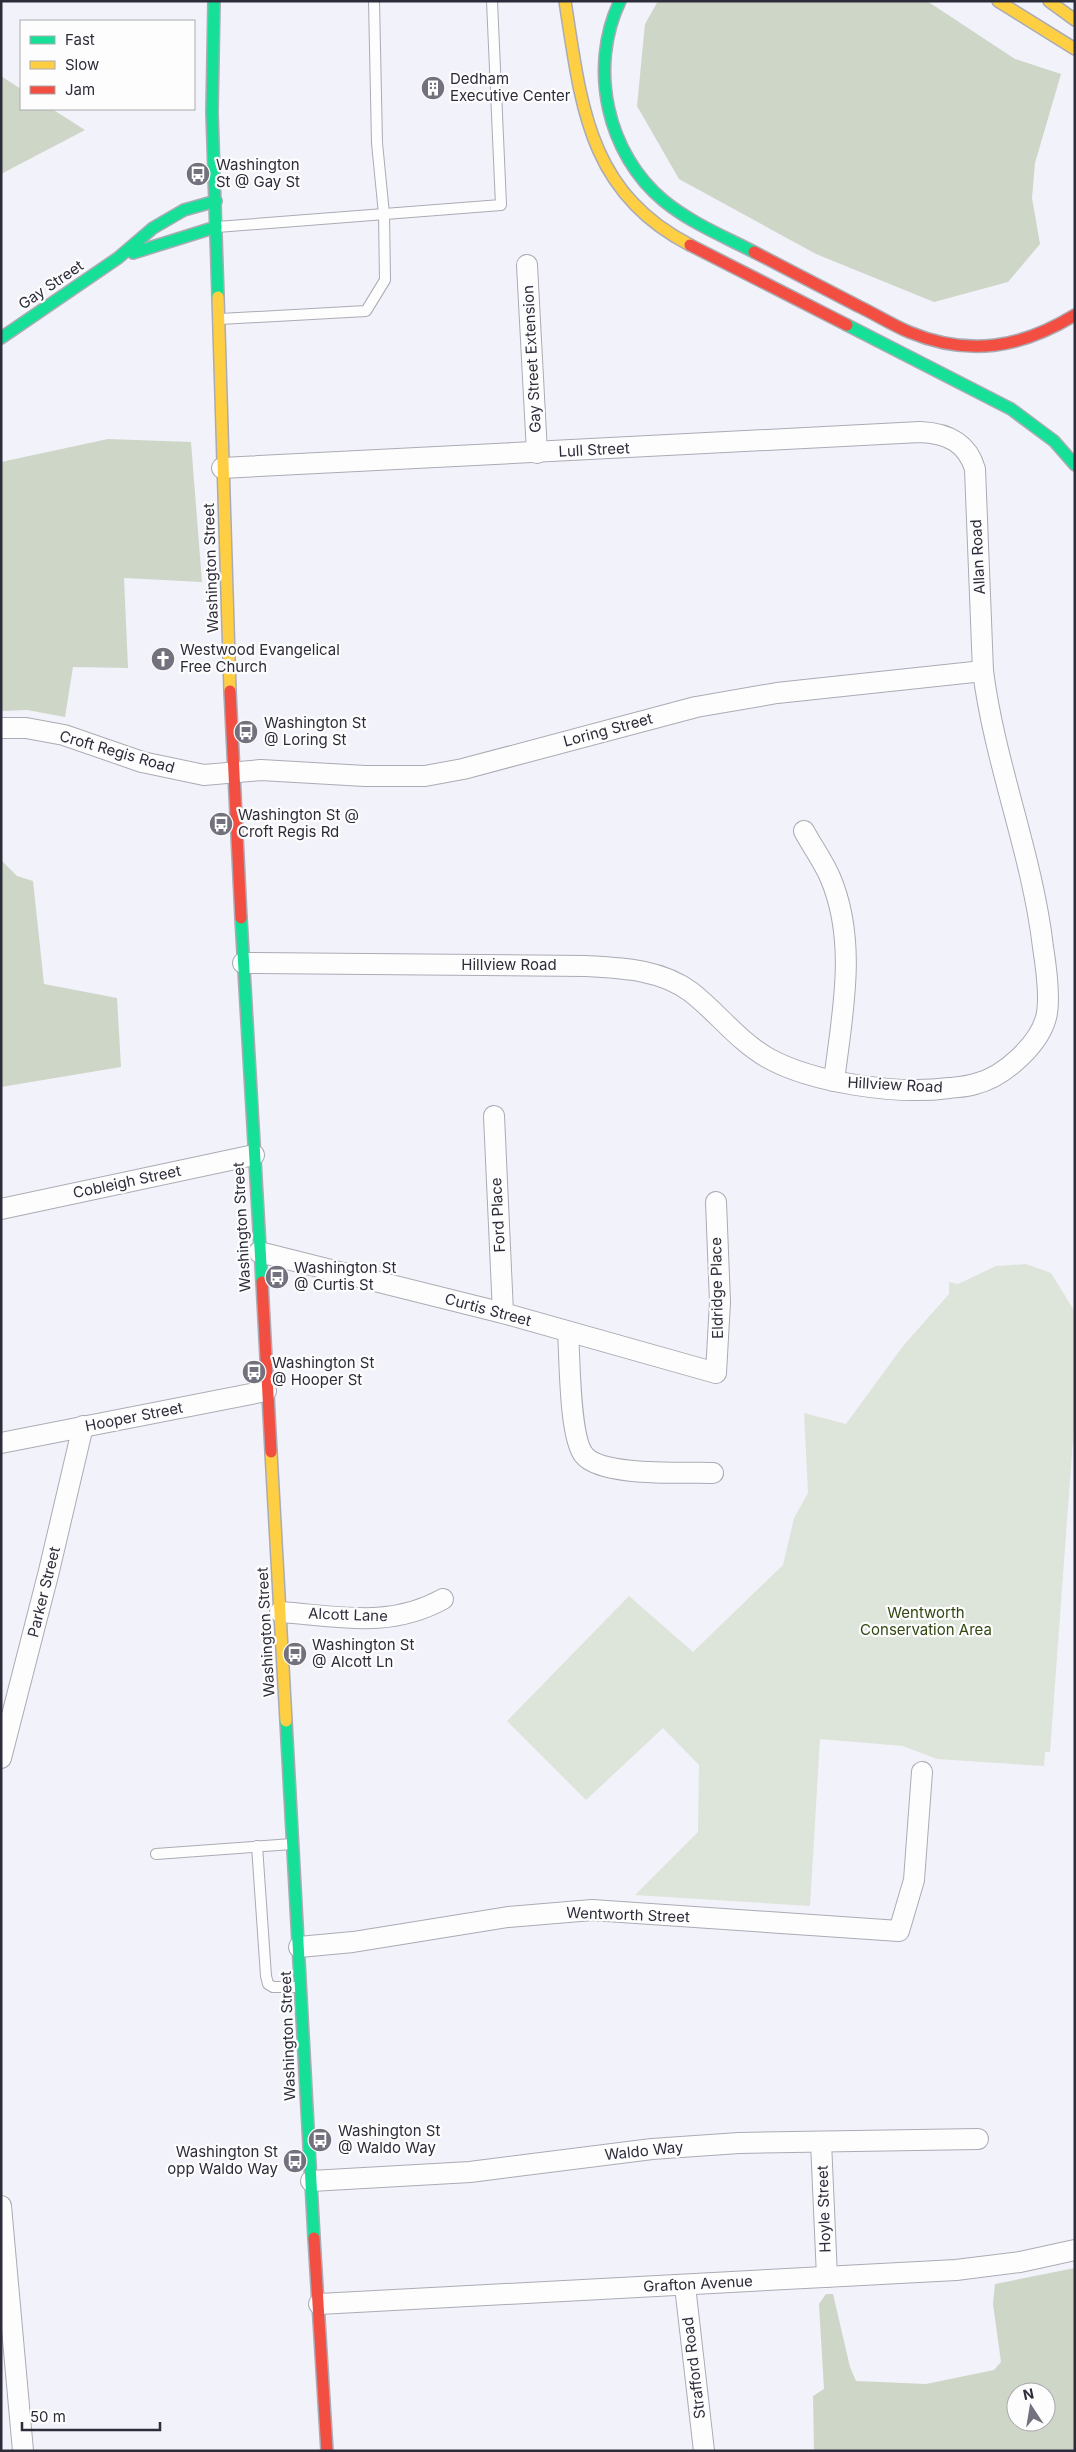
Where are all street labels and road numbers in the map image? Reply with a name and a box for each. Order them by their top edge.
street label: Gay Street [15,256,87,313]
street label: Gay Street Extension [518,285,545,433]
street label: Lull Street [558,438,630,461]
street label: Washington Street [199,503,222,633]
street label: Allan Road [966,519,989,595]
street label: Loring Street [561,708,655,751]
street label: Croft Regis Road [57,726,177,777]
street label: Hillview Road [461,955,557,974]
street label: Hillview Road [847,1073,943,1096]
street label: Cobleigh Street [71,1161,183,1202]
street label: Washington Street [229,1161,254,1292]
street label: Ford Place [486,1177,509,1253]
street label: Eldridge Place [706,1237,727,1339]
street label: Curtis Street [443,1289,534,1330]
street label: Hooper Street [83,1398,185,1435]
street label: Parker Street [23,1545,64,1639]
street label: Washington Street [253,1566,278,1697]
street label: Alcott Lane [308,1604,388,1625]
street label: Wentworth Street [566,1903,690,1926]
street label: Washington Street [276,1971,299,2101]
street label: Waldo Way [604,2137,685,2164]
street label: Hoyle Street [812,2165,835,2253]
street label: Grafton Avenue [643,2271,753,2296]
street label: Strafford Road [678,2316,709,2420]

